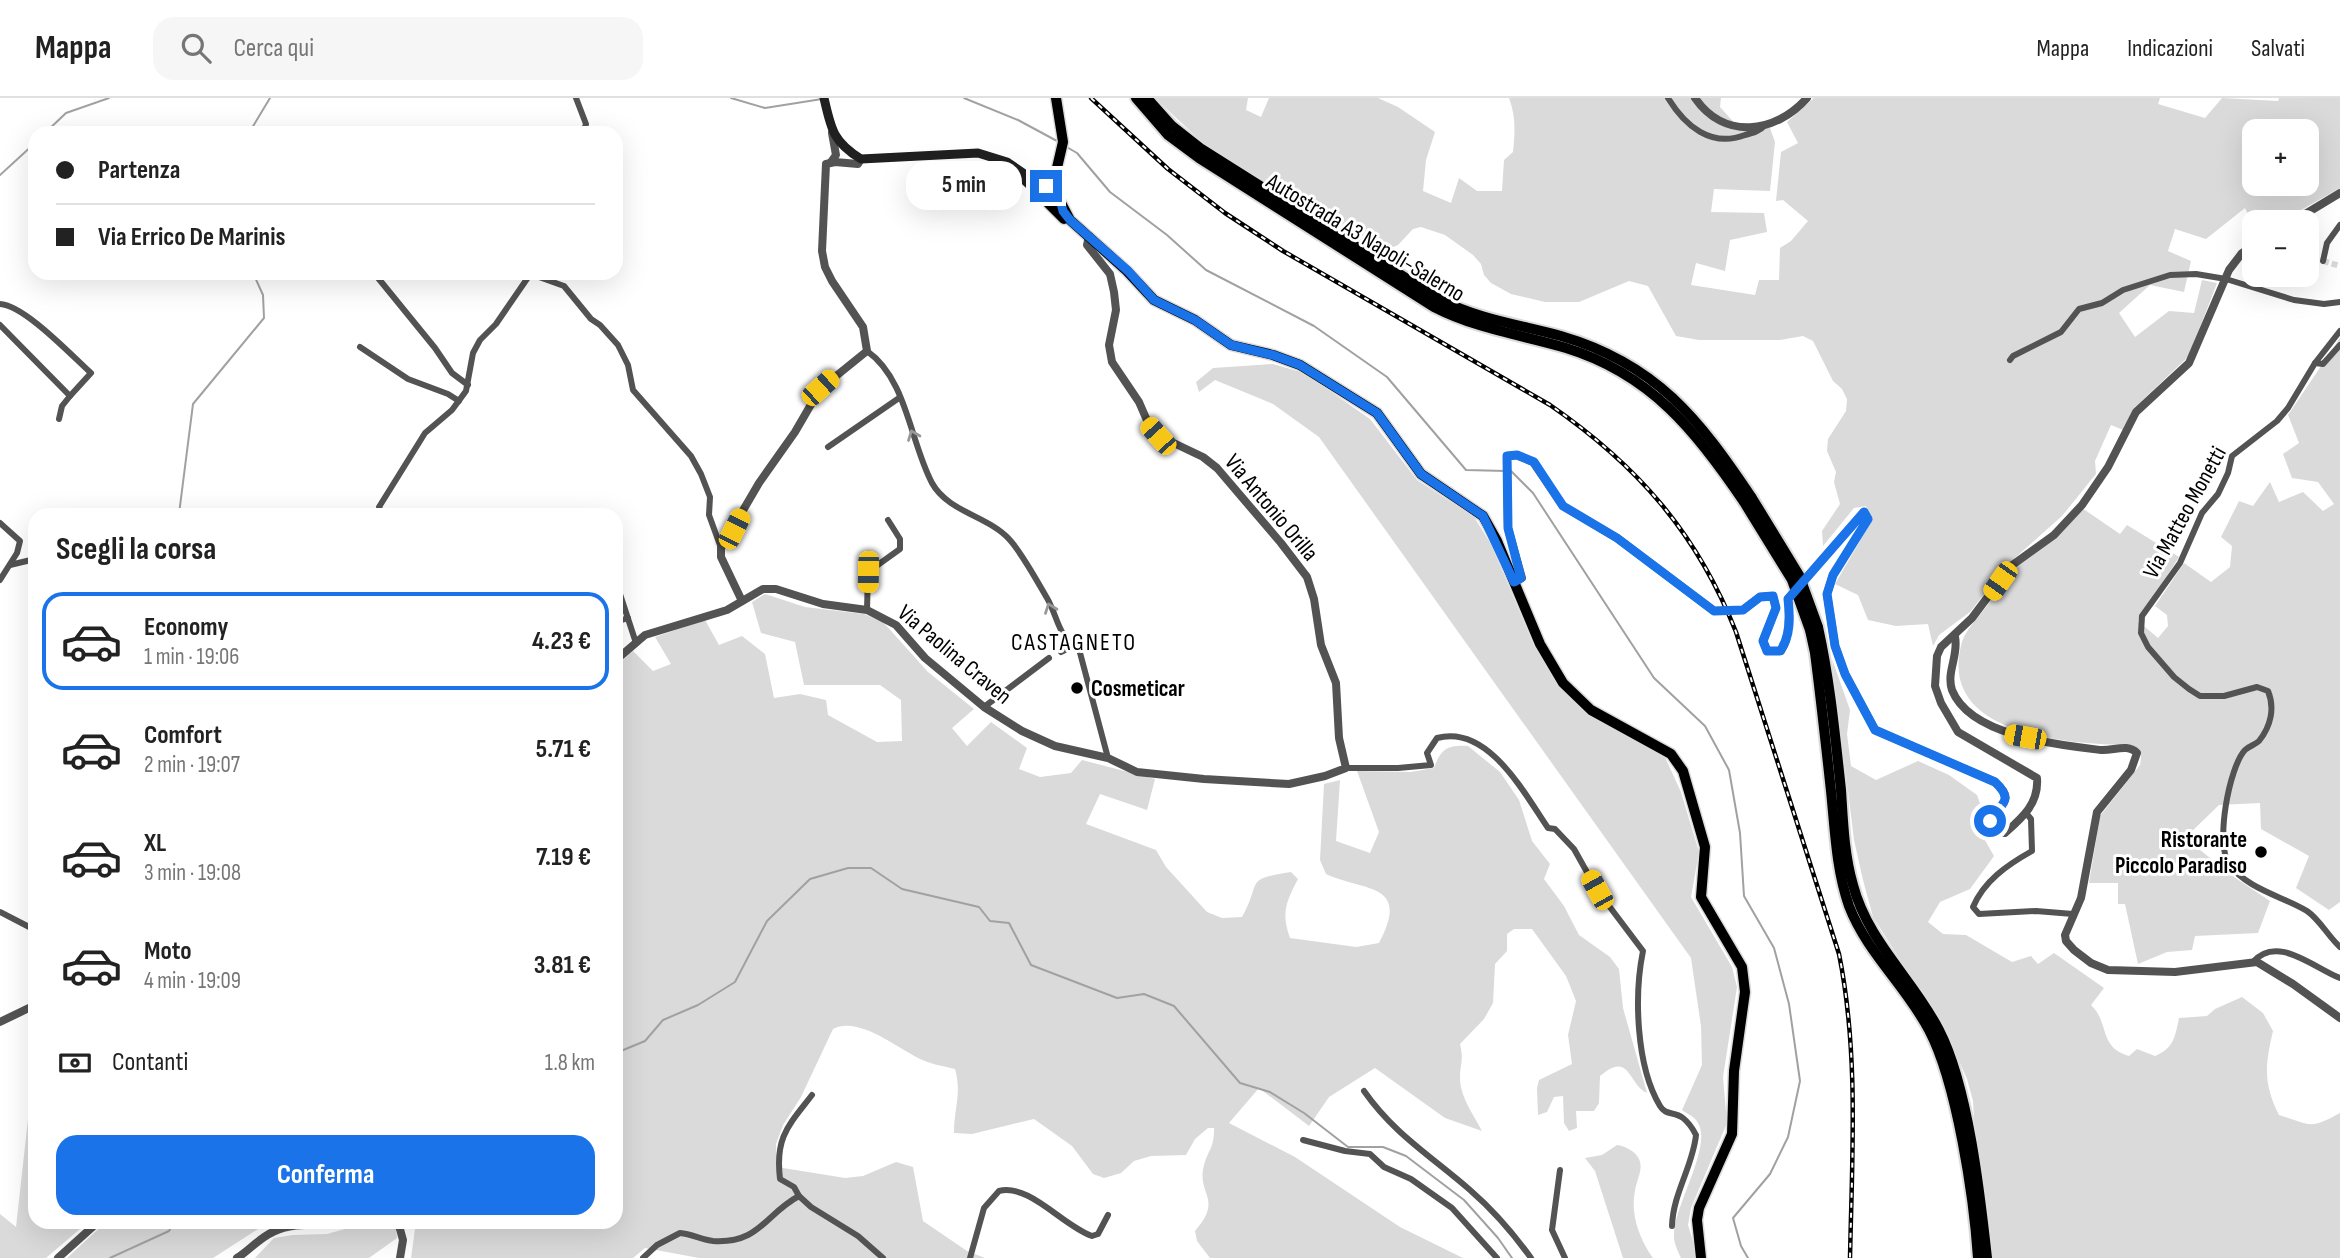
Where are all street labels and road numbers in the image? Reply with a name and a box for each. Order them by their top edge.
street label: Autostrada A3 Napoli-Salerno [1260,167,1470,308]
street label: Via Matteo Monetti [2137,442,2233,583]
street label: Via Antonio Orilla [1218,449,1324,567]
street label: Via Paolina Craven [892,599,1017,711]

